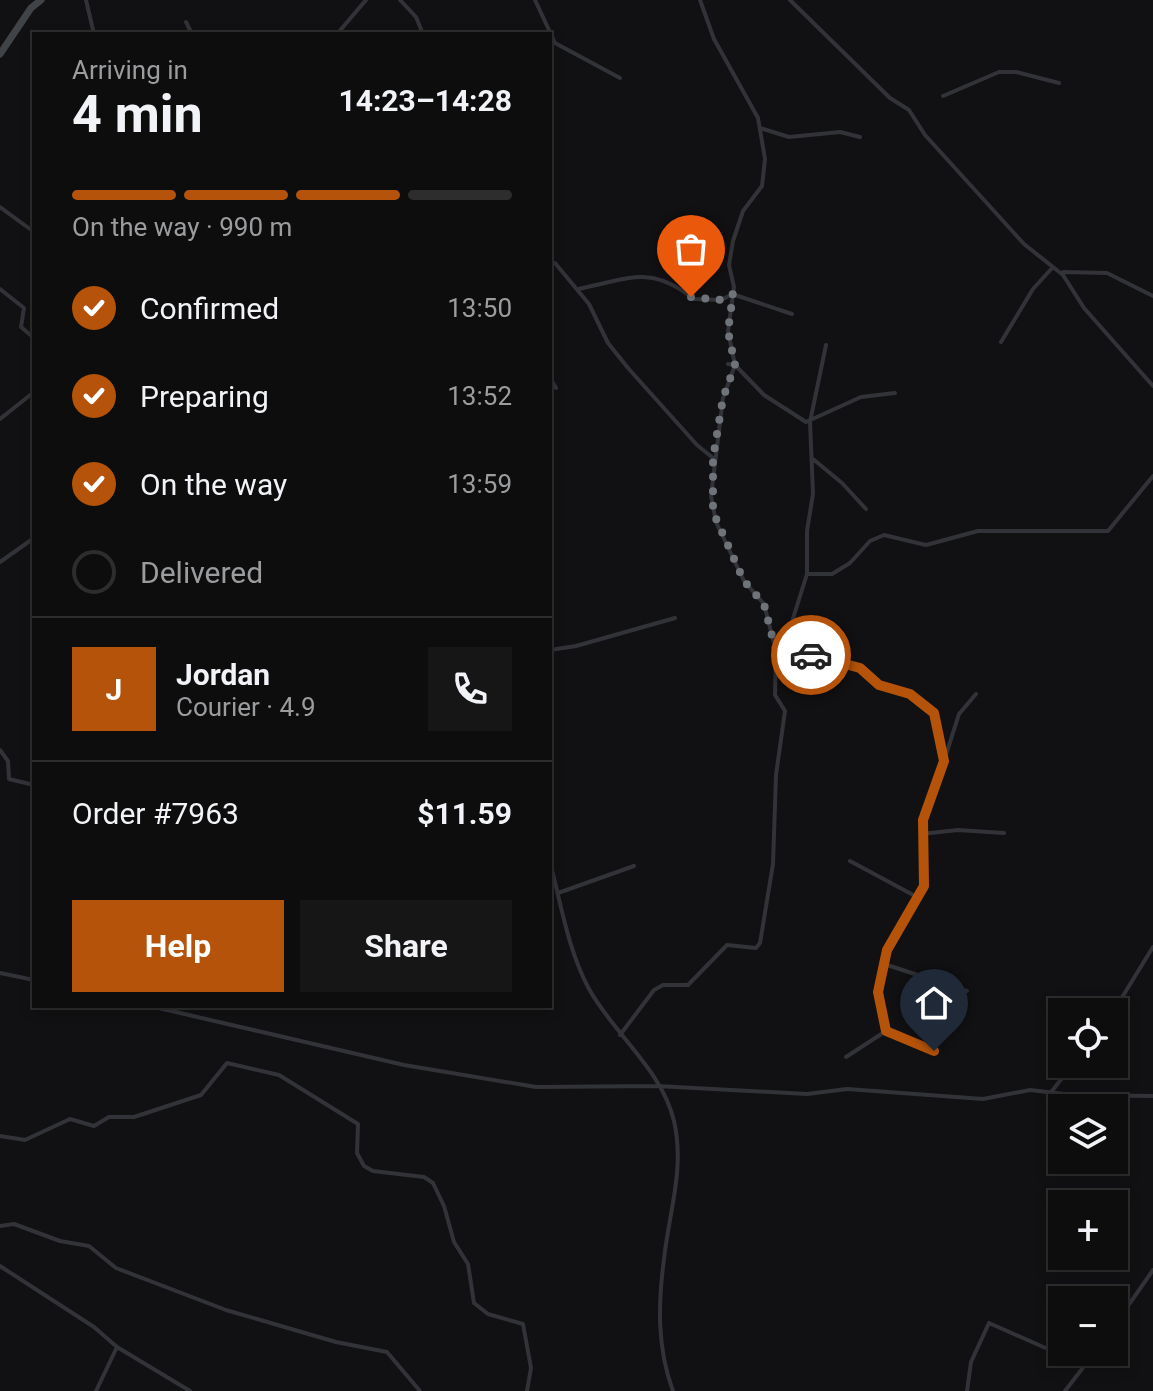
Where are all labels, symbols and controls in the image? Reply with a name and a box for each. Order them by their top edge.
text: Arriving in [72,55,188,85]
text: 14:23–14:28 [338,83,512,118]
text: 4 min [72,84,203,145]
text: On the way · 990 m [72,212,292,242]
pin [657,215,725,297]
icon: bag [669,227,713,271]
icon: check [72,286,116,330]
text: Confirmed [140,291,279,326]
text: 13:50 [447,293,512,323]
icon: check [72,374,116,418]
text: Preparing [140,379,269,414]
text: 13:52 [447,381,512,411]
icon: check [72,462,116,506]
text: On the way [140,467,287,502]
text: 13:59 [447,469,512,499]
text: Delivered [140,555,263,590]
courier [771,615,851,695]
icon: car [789,633,833,677]
button: phone [428,647,512,731]
text: Jordan [176,657,270,692]
text: J [106,672,122,707]
text: Courier · 4.9 [176,692,316,722]
text: Order #7963 [72,796,239,831]
text: $11.59 [417,796,512,831]
button: Help [72,900,284,992]
button: Share [300,900,512,992]
pin [900,969,968,1051]
icon: home [912,981,956,1025]
map controls [1048,998,1128,1366]
button: locate [1048,998,1128,1078]
button: layers [1048,1094,1128,1174]
button: + [1048,1190,1128,1270]
button: − [1048,1286,1128,1366]

